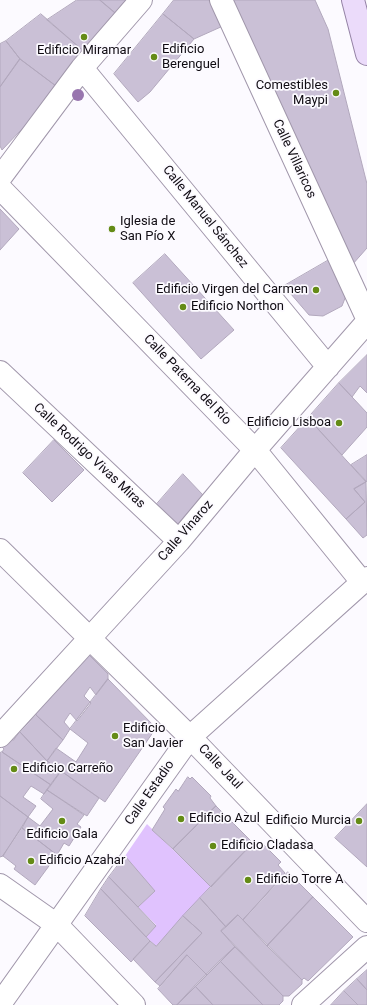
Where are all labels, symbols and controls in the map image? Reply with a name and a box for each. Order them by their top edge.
marker: Edificio Miramar [79,32,89,42]
place label: Edificio Berenguel [162,42,220,73]
place label: Edificio Miramar [37,43,131,59]
marker: Edificio Berenguel [149,52,159,62]
place label: Comestibles Maypi [256,78,328,109]
marker: Comestibles Maypi [331,88,341,98]
street label: Calle Villaricos [269,117,319,201]
street label: Calle Manuel Sánchez [159,163,251,271]
place label: Iglesia de San Pío X [120,214,175,245]
marker: Iglesia de San Pío X [107,224,117,234]
place label: Edificio Virgen del Carmen [156,282,308,298]
marker: Edificio Virgen del Carmen [311,285,321,295]
place label: Edificio Northon [191,299,284,315]
marker: Edificio Northon [178,302,188,312]
street label: Calle Paterna del Río [140,332,234,428]
street label: Calle Rodrigo Vivas Miras [30,400,148,512]
place label: Edificio Lisboa [247,415,331,431]
marker: Edificio Lisboa [334,418,344,428]
street label: Calle Vinaroz [155,497,217,565]
place label: Edificio San Javier [123,721,183,752]
marker: Edificio San Javier [110,731,120,741]
street label: Calle Jaul [195,741,245,793]
street label: Calle Estadio [122,758,178,828]
place label: Edificio Carreño [22,761,113,777]
marker: Edificio Carreño [9,764,19,774]
place label: Edificio Azul [189,811,260,827]
place label: Edificio Murcia [266,813,351,829]
marker: Edificio Azul [176,814,186,824]
marker: Edificio Gala [57,816,67,826]
marker: Edificio Murcia [354,816,364,826]
place label: Edificio Gala [26,827,98,843]
place label: Edificio Cladasa [221,838,313,854]
marker: Edificio Cladasa [208,841,218,851]
place label: Edificio Azahar [39,853,125,869]
marker: Edificio Azahar [26,856,36,866]
place label: Edificio Torre A [256,872,343,888]
marker: Edificio Torre A [243,875,253,885]

